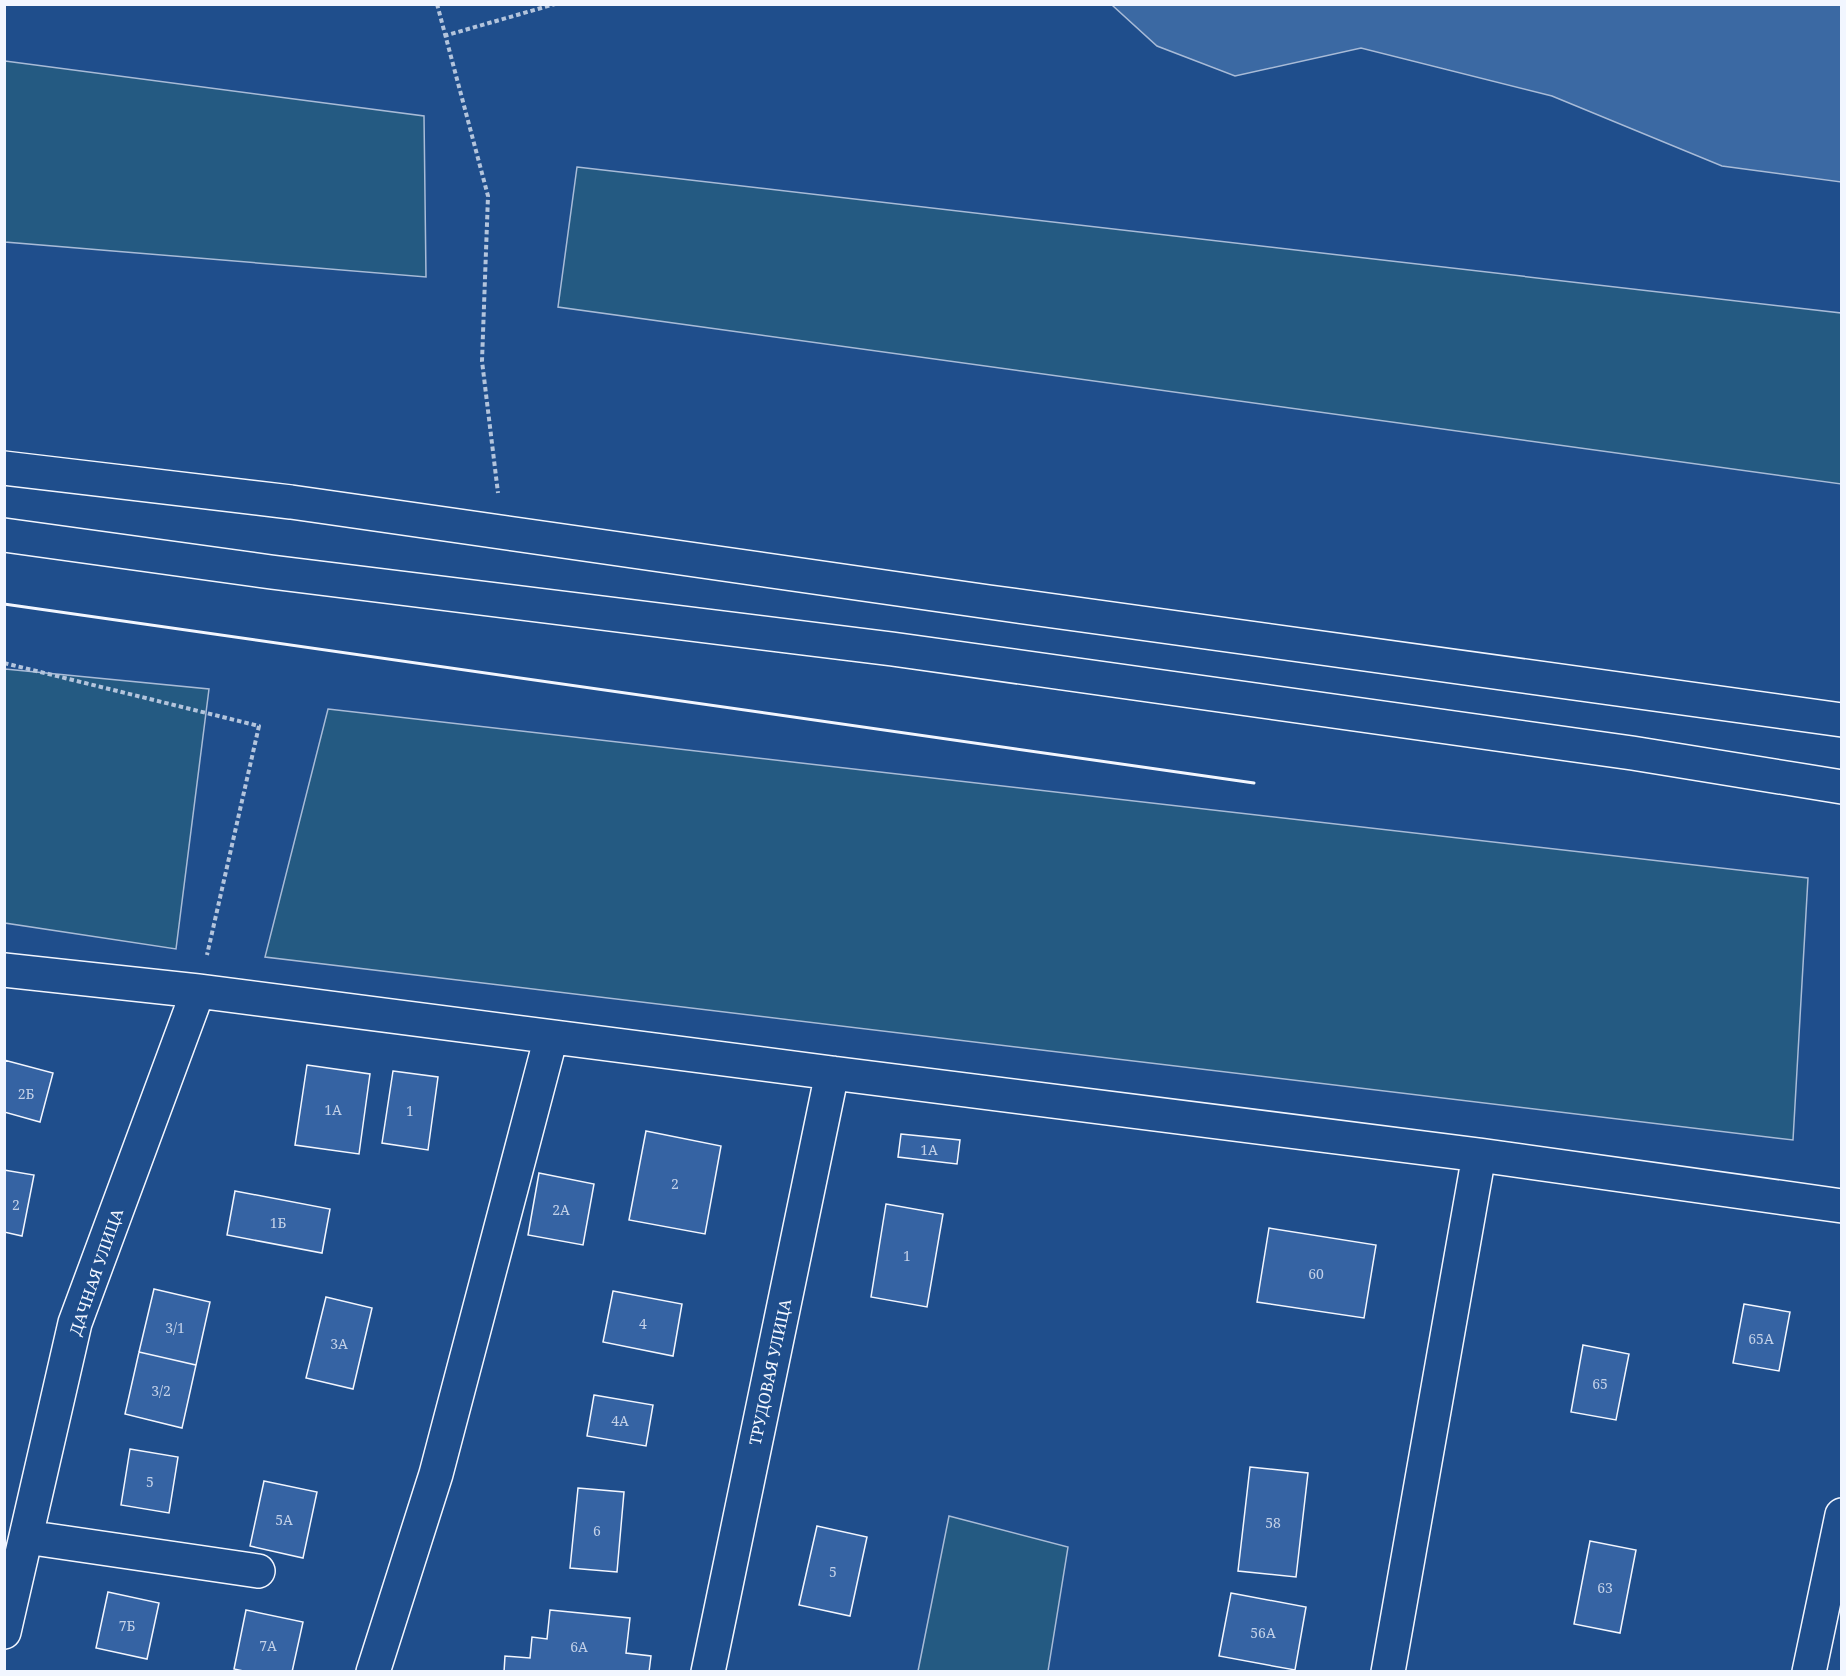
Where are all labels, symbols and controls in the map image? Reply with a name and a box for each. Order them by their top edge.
house number: 2Б [18,1084,34,1103]
house number: 1А [324,1100,342,1119]
house number: 1 [406,1101,414,1120]
house number: 1А [920,1140,938,1159]
house number: 2 [671,1174,679,1193]
house number: 2 [12,1195,20,1214]
house number: 2А [552,1200,570,1219]
street label: ДАЧНАЯ УЛИЦА [64,1205,128,1338]
house number: 1Б [270,1213,286,1232]
house number: 1 [903,1246,911,1265]
house number: 60 [1308,1264,1324,1283]
street label: ТРУДОВАЯ УЛИЦА [744,1296,796,1447]
house number: 4 [639,1314,647,1333]
house number: 3/1 [165,1318,185,1337]
house number: 65А [1748,1329,1774,1348]
house number: 3А [330,1334,348,1353]
house number: 65 [1592,1374,1608,1393]
house number: 3/2 [151,1381,171,1400]
house number: 4А [611,1411,629,1430]
house number: 5 [146,1472,154,1491]
house number: 5А [275,1510,293,1529]
house number: 58 [1265,1513,1281,1532]
house number: 6 [593,1521,601,1540]
house number: 5 [829,1562,837,1581]
house number: 63 [1597,1578,1613,1597]
house number: 7Б [119,1616,135,1635]
house number: 56А [1250,1623,1276,1642]
house number: 7А [259,1636,277,1655]
house number: 6А [570,1637,588,1656]

